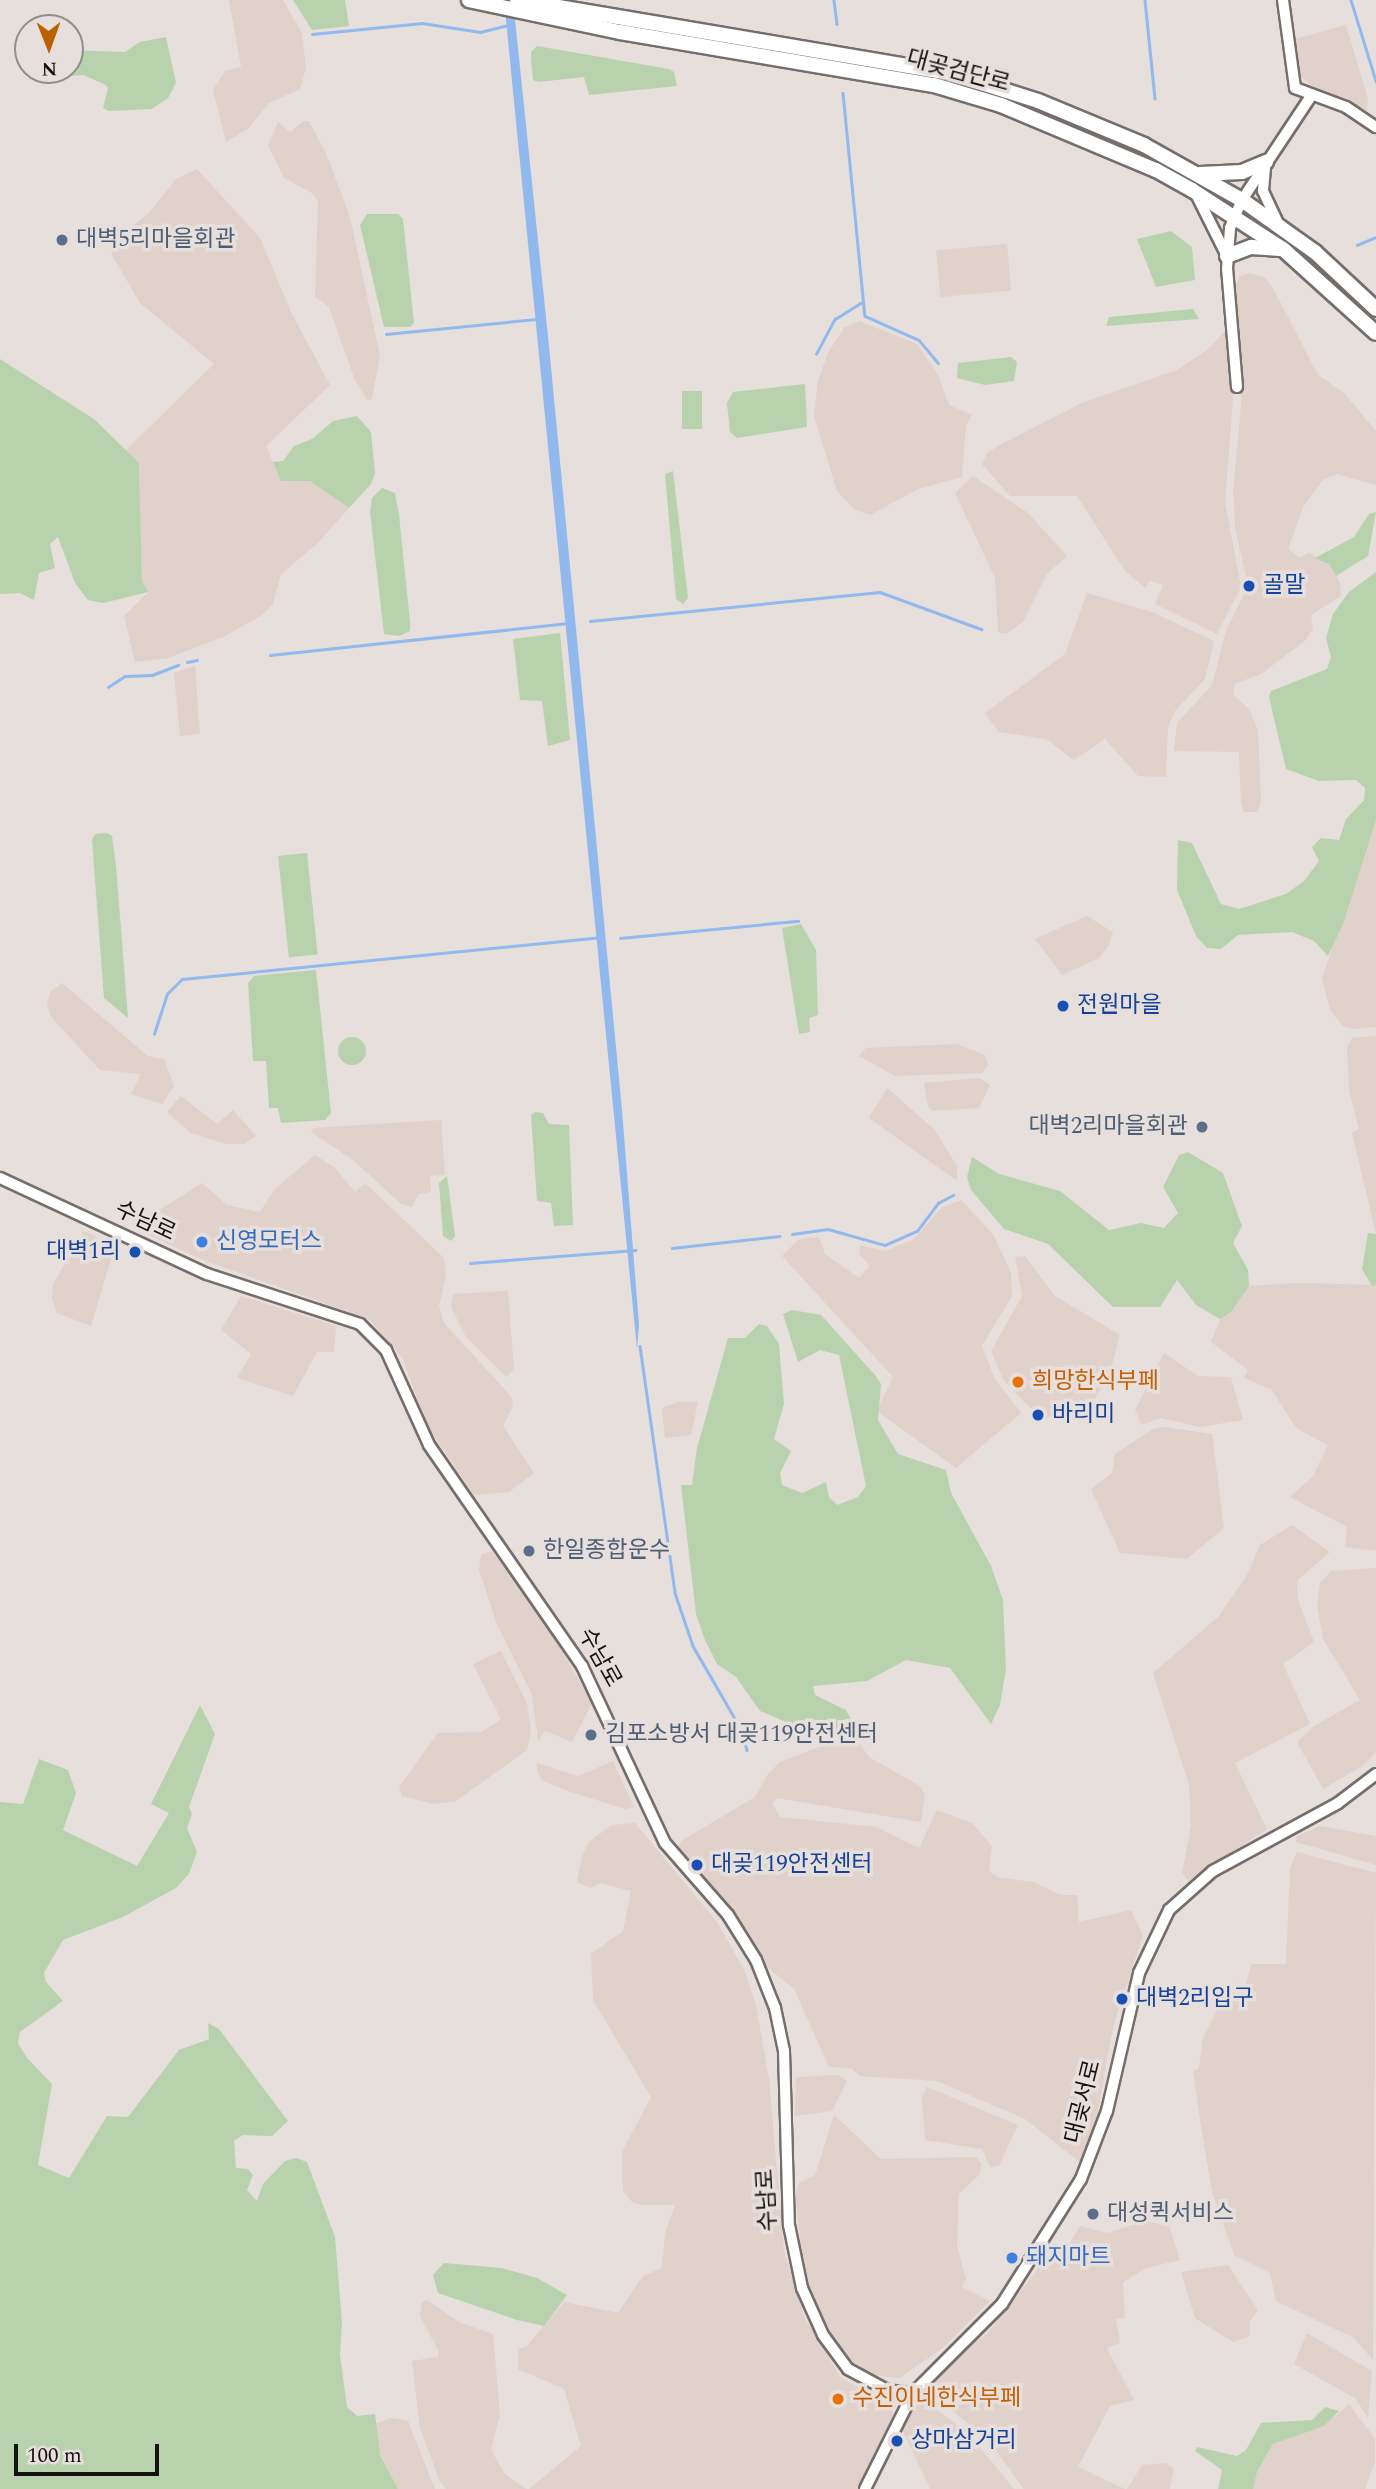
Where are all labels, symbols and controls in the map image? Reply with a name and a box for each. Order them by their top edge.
north arrow [14,14,84,84]
street label: 대곶검단로 [903,45,1013,99]
text: N [41,54,57,83]
place label: 대벽5리마을회관 [76,226,236,254]
marker: 대벽5리마을회관 [54,232,70,248]
place label: 골말 [1263,572,1305,600]
marker: 골말 [1241,578,1257,594]
place label: 전원마을 [1077,992,1162,1020]
marker: 전원마을 [1055,998,1071,1014]
place label: 대벽2리마을회관 [1028,1113,1188,1141]
marker: 대벽2리마을회관 [1194,1119,1210,1135]
street label: 수남로 [110,1196,180,1248]
place label: 신영모터스 [216,1228,322,1256]
marker: 신영모터스 [194,1234,210,1250]
place label: 대벽1리 [46,1238,121,1266]
marker: 대벽1리 [127,1244,143,1260]
place label: 희망한식부페 [1032,1368,1159,1396]
marker: 희망한식부페 [1010,1374,1026,1390]
place label: 바리미 [1052,1401,1115,1429]
marker: 바리미 [1030,1407,1046,1423]
place label: 한일종합운수 [543,1537,670,1565]
marker: 한일종합운수 [521,1543,537,1559]
street label: 수남로 [572,1624,626,1692]
place label: 김포소방서 대곶119안전센터 [605,1721,878,1749]
marker: 김포소방서 대곶119안전센터 [583,1727,599,1743]
place label: 대곶119안전센터 [711,1851,872,1879]
marker: 대곶119안전센터 [689,1857,705,1873]
place label: 대벽2리입구 [1136,1985,1253,2013]
marker: 대벽2리입구 [1114,1991,1130,2007]
street label: 대곶서로 [1060,2058,1108,2146]
street label: 수남로 [753,2168,783,2232]
place label: 대성퀵서비스 [1107,2200,1234,2228]
marker: 대성퀵서비스 [1085,2206,1101,2222]
place label: 돼지마트 [1026,2244,1111,2272]
marker: 돼지마트 [1004,2250,1020,2266]
place label: 수진이네한식부페 [852,2385,1021,2413]
marker: 수진이네한식부페 [830,2391,846,2407]
place label: 상마삼거리 [911,2427,1017,2455]
scale bar [18,2430,163,2474]
marker: 상마삼거리 [889,2433,905,2449]
text: 100 m [27,2440,82,2472]

